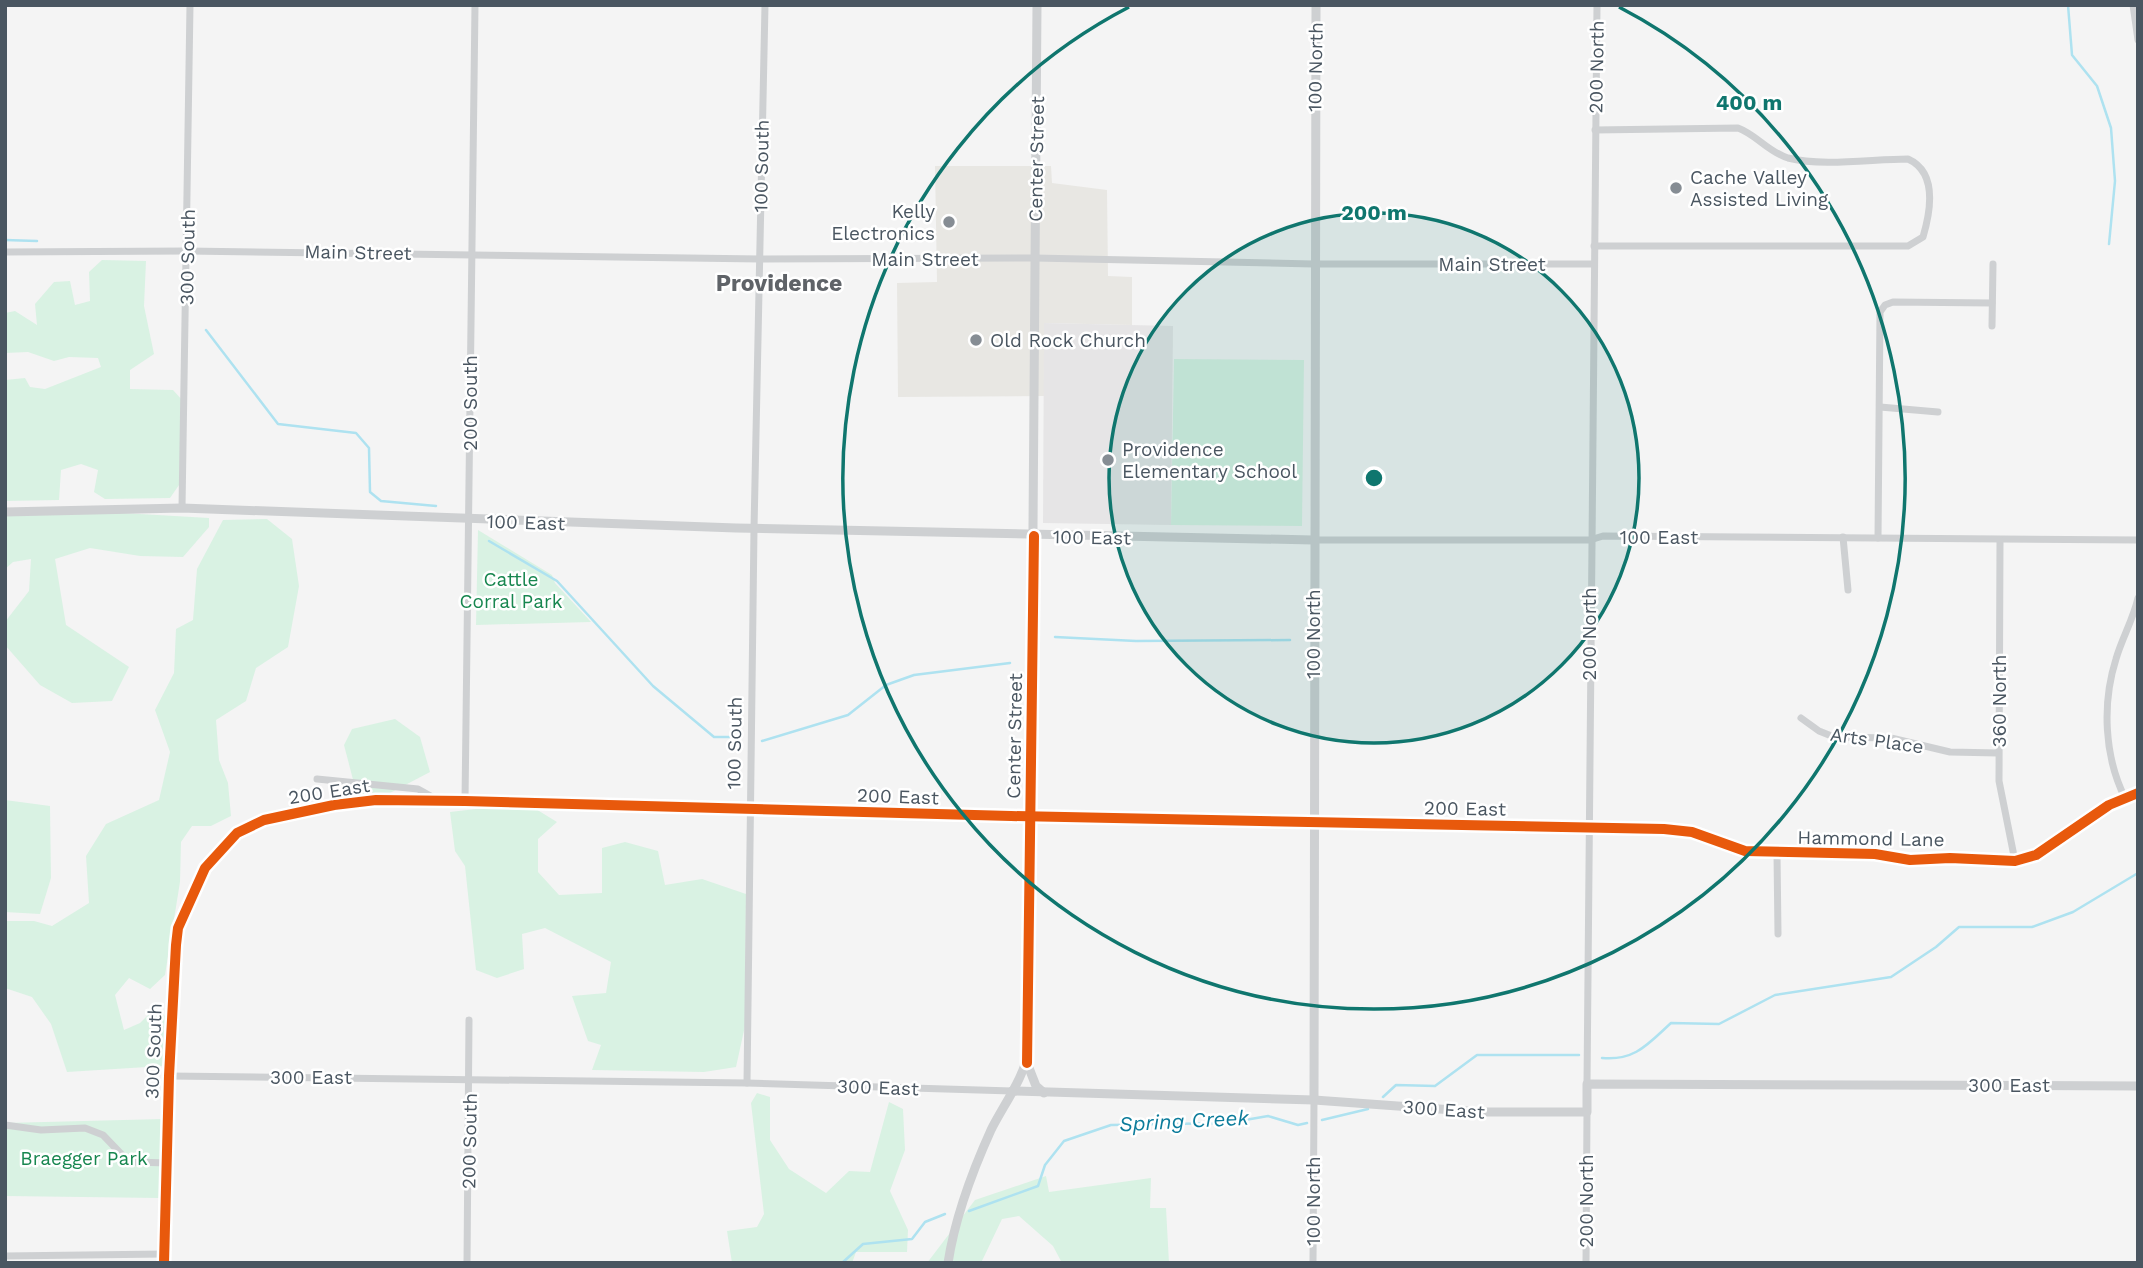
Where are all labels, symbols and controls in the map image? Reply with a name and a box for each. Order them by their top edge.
street label: 200 North [1584,20,1609,114]
street label: 100 North [1303,22,1328,112]
text: 400 m [1716,90,1782,115]
street label: Center Street [1024,96,1049,222]
street label: 100 South [749,120,774,212]
place label: Cache Valley Assisted Living [1690,166,1829,211]
marker: Cache Valley Assisted Living [1668,180,1684,196]
place label: Kelly Electronics [831,200,935,245]
text: 200 m [1341,200,1407,225]
street label: 300 South [175,209,200,305]
marker: Kelly Electronics [941,214,957,230]
street label: Main Street [304,240,412,265]
street label: Main Street [871,248,979,271]
street label: Main Street [1438,253,1546,276]
district label: Providence [716,270,842,297]
place label: Old Rock Church [990,329,1146,352]
marker: Old Rock Church [968,332,984,348]
street label: 200 South [459,355,482,451]
place label: Providence Elementary School [1122,438,1297,483]
marker: Providence Elementary School [1100,452,1116,468]
centre of rings [1362,466,1386,490]
street label: 100 East [486,510,566,535]
street label: 100 East [1053,525,1131,550]
street label: 100 East [1620,526,1698,549]
park label: Cattle Corral Park [460,568,563,613]
street label: 200 North [1578,587,1601,681]
street label: 100 North [1302,589,1325,679]
street label: 360 North [1988,654,2011,748]
street label: Center Street [1002,673,1027,799]
street label: 100 South [722,697,747,789]
street label: Arts Place [1829,723,1925,758]
street label: 200 East [287,774,371,809]
street label: 200 East [857,784,939,809]
street label: 200 East [1424,796,1506,821]
street label: Hammond Lane [1797,826,1945,851]
street label: 300 South [140,1003,167,1099]
street label: 300 East [270,1066,352,1089]
street label: 300 East [1968,1074,2050,1097]
street label: 300 East [837,1075,919,1100]
street label: 200 South [457,1093,482,1189]
street label: 300 East [1402,1095,1486,1124]
water label: Spring Creek [1119,1105,1250,1136]
park label: Braegger Park [20,1147,148,1170]
street label: 200 North [1575,1154,1598,1248]
street label: 100 North [1302,1156,1325,1246]

